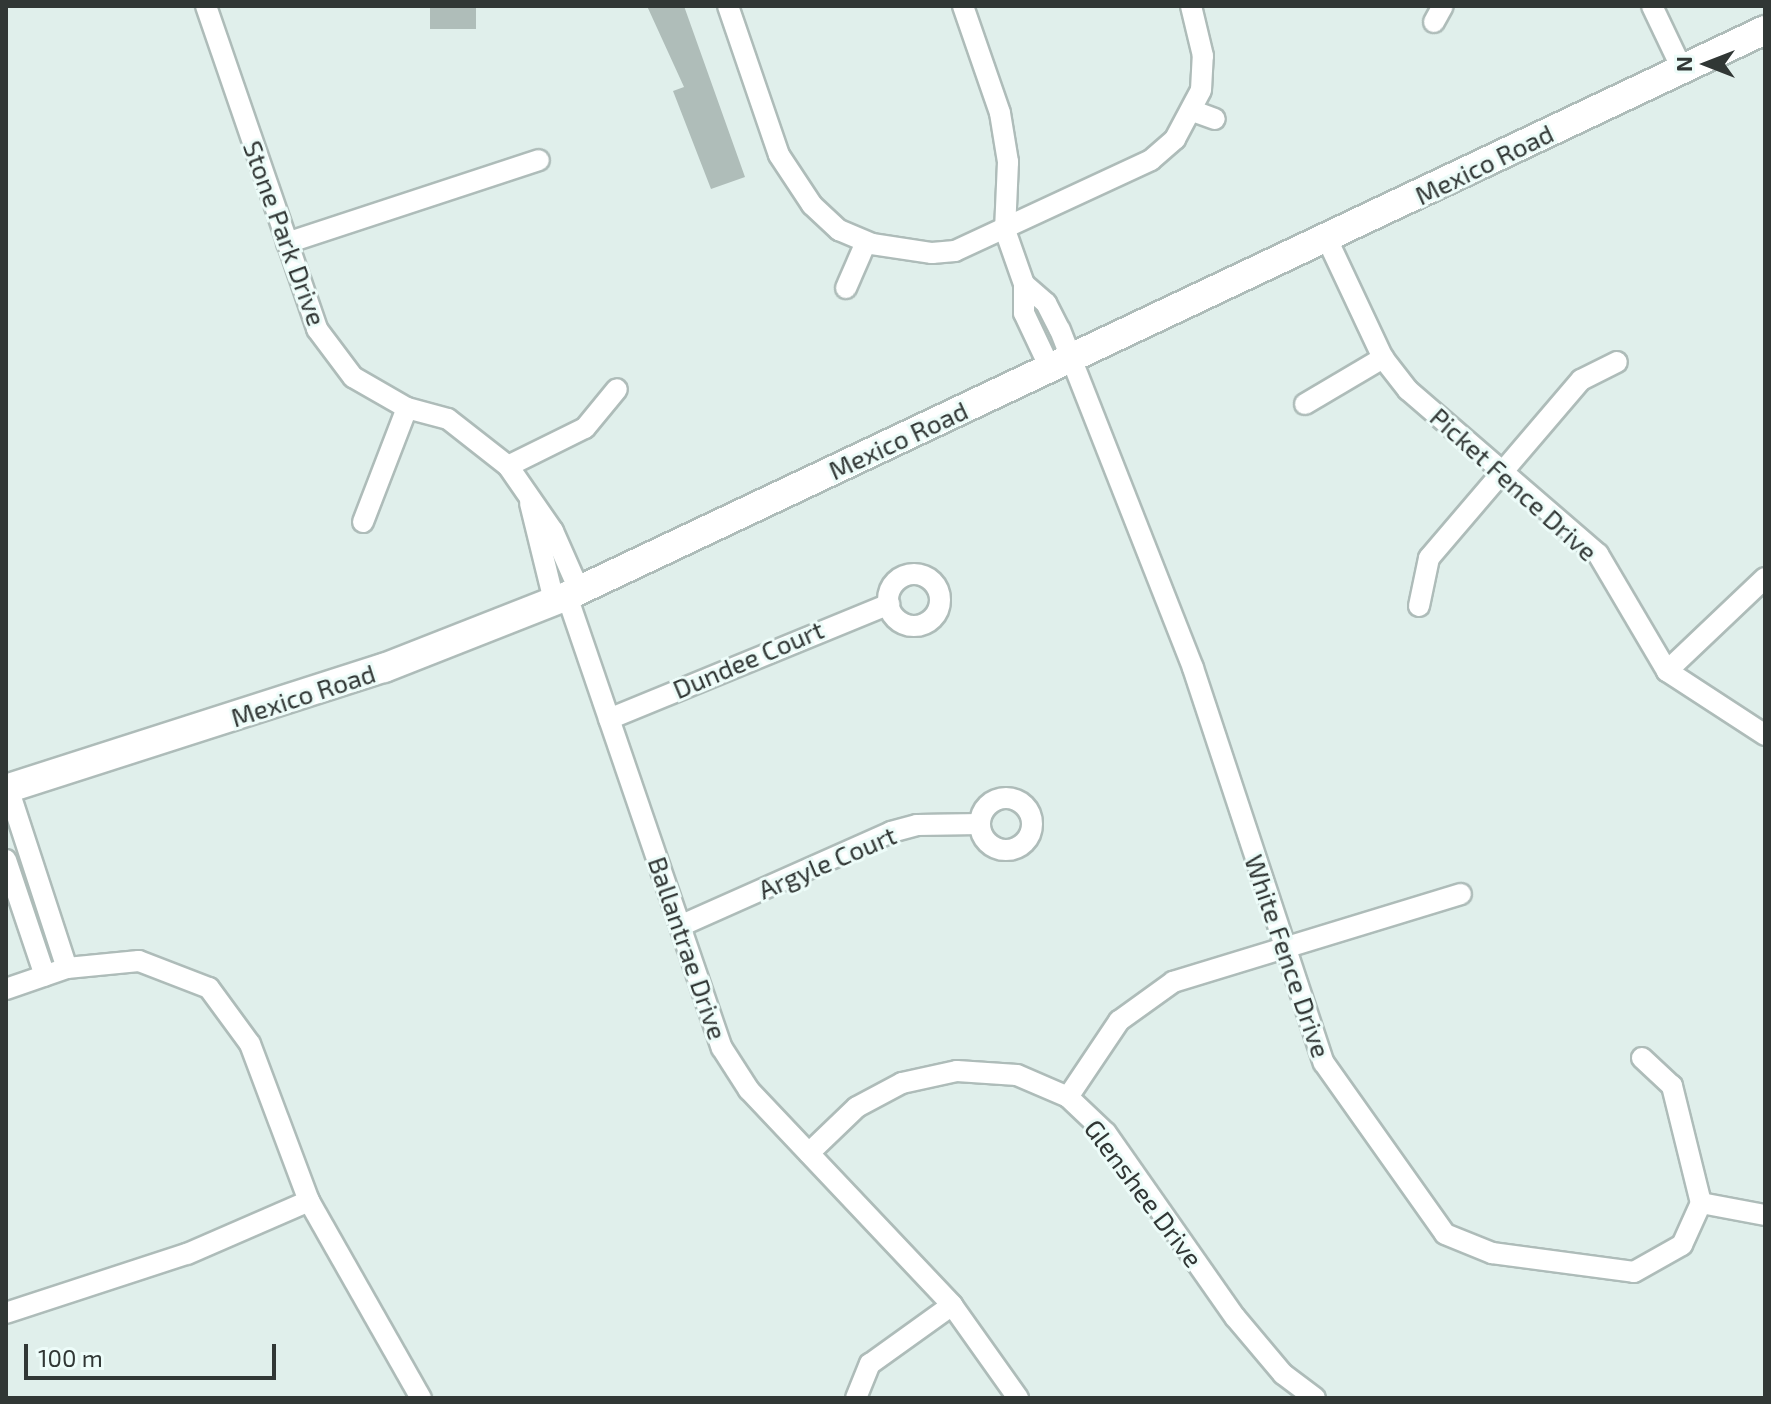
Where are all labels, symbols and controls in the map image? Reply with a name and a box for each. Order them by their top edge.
north arrow [1667,24,1747,104]
text: N [1670,56,1696,72]
street label: Mexico Road [1410,117,1558,211]
street label: Stone Park Drive [237,136,333,330]
street label: Mexico Road [823,394,973,486]
street label: Picket Fence Drive [1424,401,1604,567]
street label: Dundee Court [668,613,828,705]
street label: Mexico Road [227,657,379,733]
street label: Argyle Court [753,819,901,905]
street label: White Fence Drive [1239,850,1337,1062]
street label: Ballantrae Drive [642,852,734,1044]
street label: Glenshee Drive [1078,1113,1210,1273]
scale bar [28,1328,280,1378]
text: 100 m [38,1343,103,1372]

